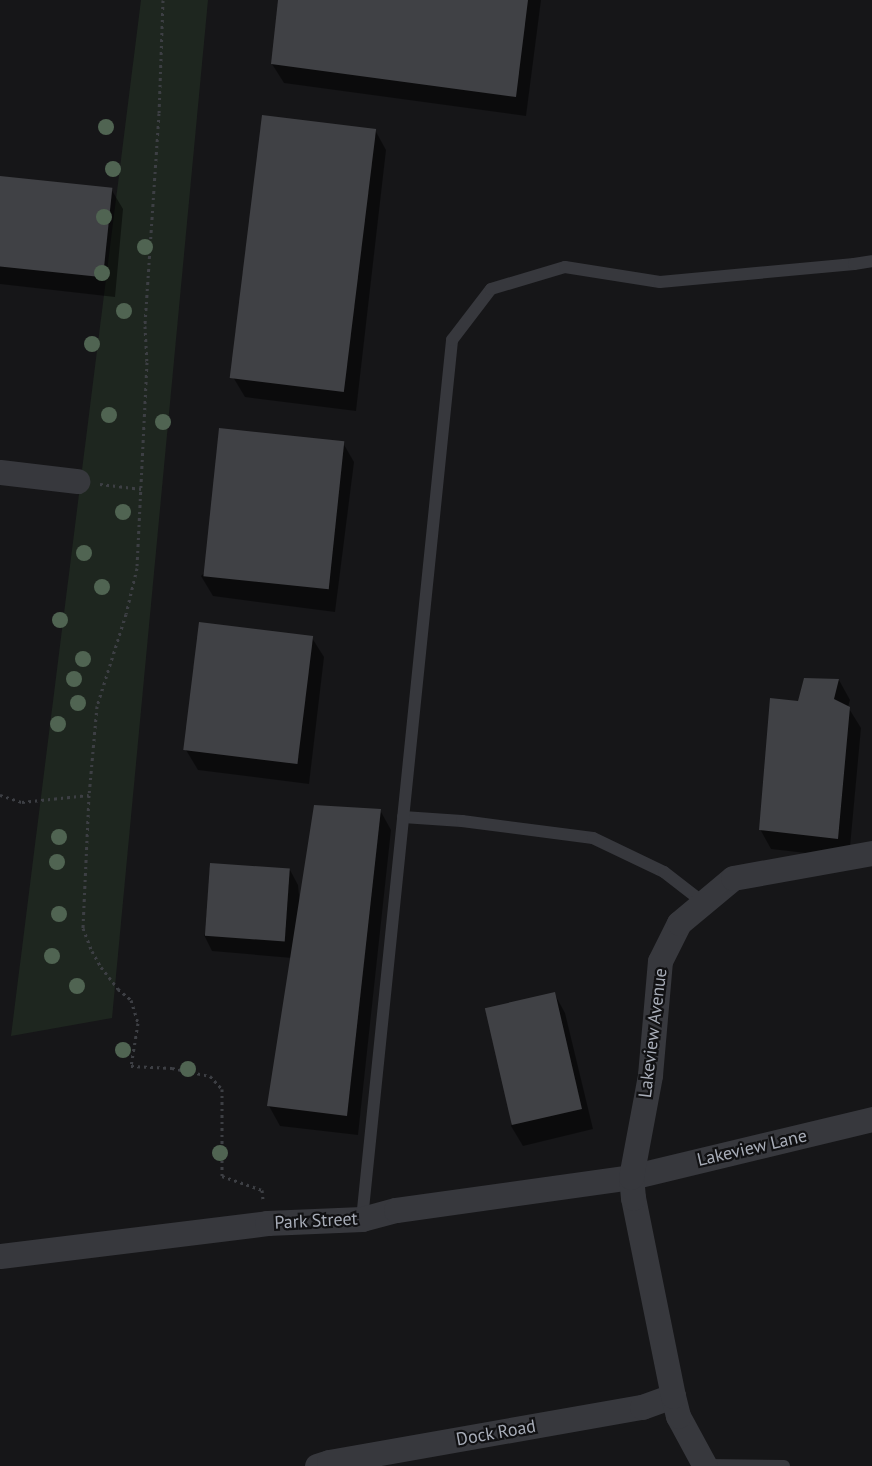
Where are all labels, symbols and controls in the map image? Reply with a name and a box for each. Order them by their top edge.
street label: Lakeview Avenue [634,966,672,1100]
street label: Lakeview Lane [695,1125,809,1171]
street label: Park Street [274,1208,358,1234]
street label: Dock Road [454,1415,538,1451]

